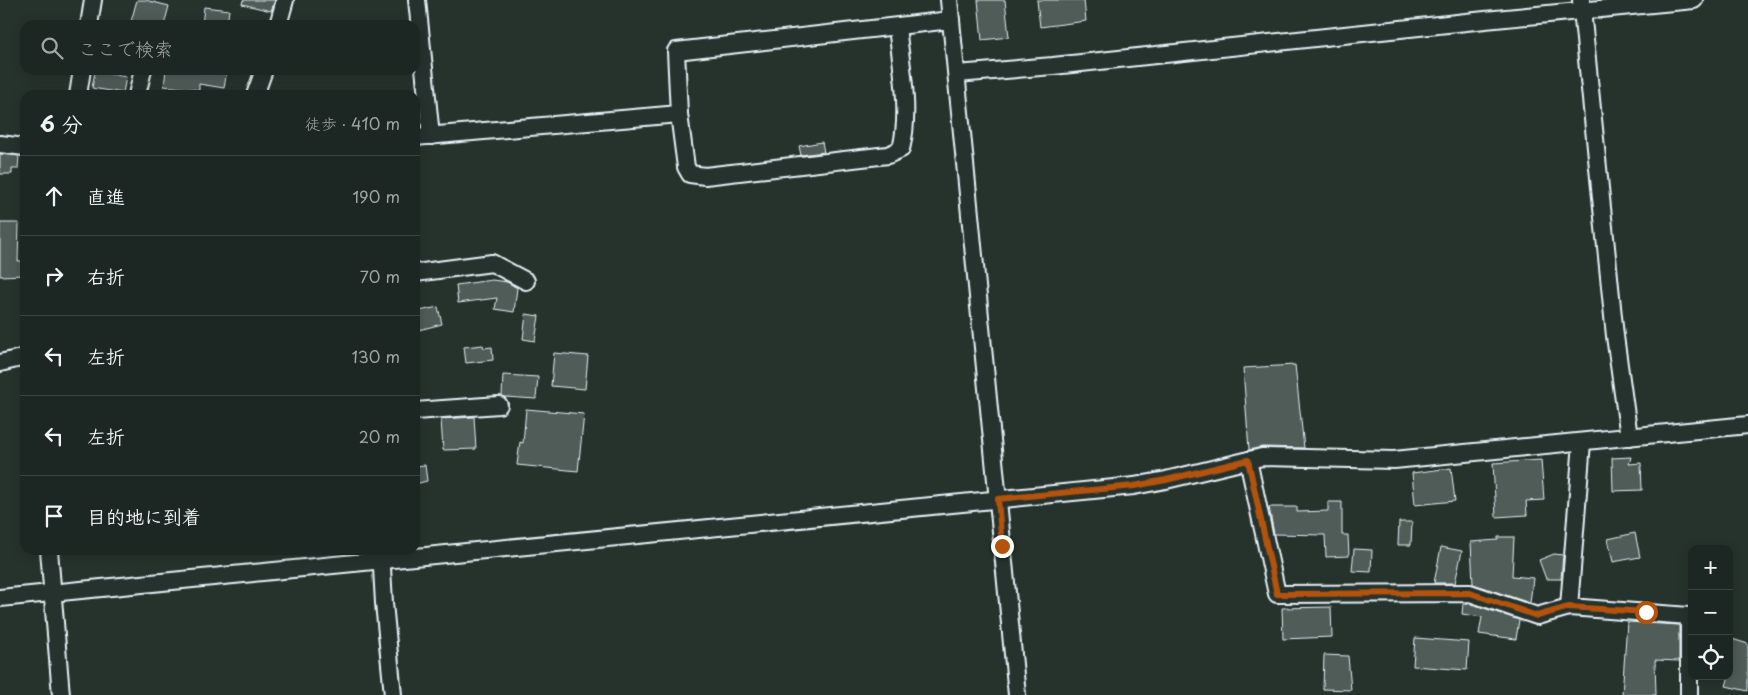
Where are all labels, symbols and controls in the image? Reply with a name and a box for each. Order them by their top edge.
search box [20,20,420,75]
icon: search [38,34,66,62]
text: ここで検索 [78,34,173,62]
text: 6 分 [40,107,83,139]
text: 徒歩 · 410 m [305,111,400,135]
icon: ahead [40,182,68,210]
text: 直進 [87,182,125,210]
text: 190 m [352,184,400,208]
icon: right [40,262,68,290]
text: 右折 [87,262,125,290]
text: 70 m [360,264,400,288]
icon: left [40,342,68,370]
text: 左折 [87,342,125,370]
text: 130 m [352,344,400,368]
icon: left [40,422,68,450]
text: 左折 [87,422,125,450]
text: 20 m [359,424,400,448]
icon: arrive [40,502,68,530]
text: 目的地に到着 [87,502,201,530]
route end [991,535,1014,558]
map controls [1688,545,1733,680]
button: + [1688,545,1733,590]
button: − [1688,590,1733,635]
route start [1635,601,1658,624]
button: locate [1688,635,1733,680]

